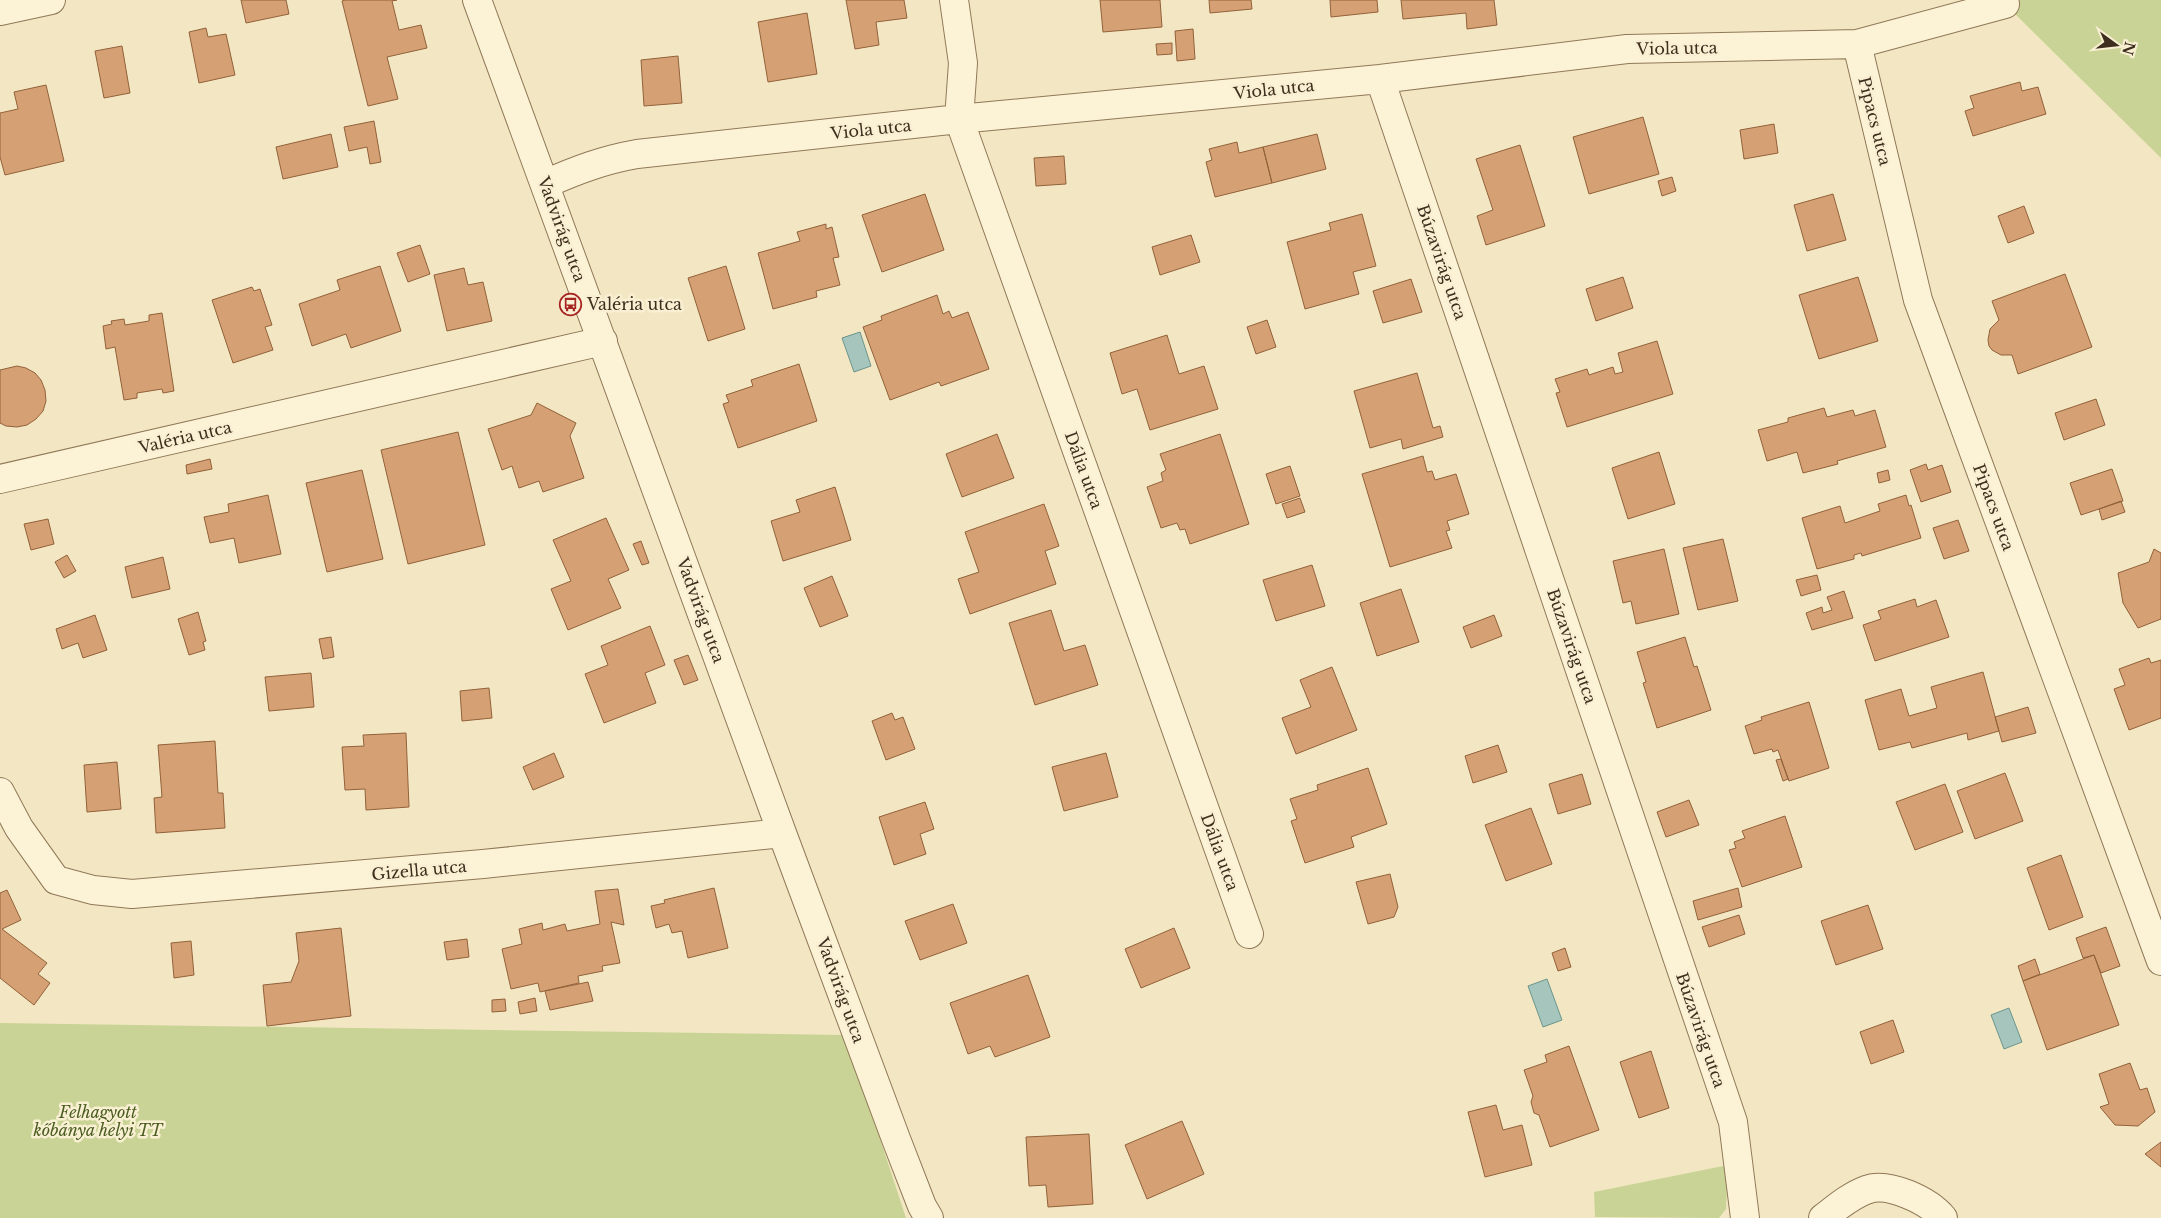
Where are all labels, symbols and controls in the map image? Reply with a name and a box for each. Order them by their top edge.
north arrow [2091,20,2141,70]
street label: Viola utca [1635,37,1718,59]
text: N [2118,40,2139,57]
street label: Viola utca [1232,75,1315,103]
street label: Pipacs utca [1854,75,1896,168]
street label: Viola utca [829,115,912,143]
street label: Vadvirág utca [533,173,590,284]
street label: Búzavirág utca [1413,202,1471,322]
bus stop icon: Valéria utca [559,292,583,316]
place label: Valéria utca [586,294,682,314]
street label: Valéria utca [136,417,234,458]
street label: Dália utca [1061,429,1107,512]
street label: Pipacs utca [1969,461,2019,553]
street label: Vadvirág utca [672,554,729,665]
street label: Búzavirág utca [1543,586,1601,706]
street label: Dália utca [1197,811,1243,894]
street label: Gizella utca [371,856,467,884]
street label: Vadvirág utca [812,934,869,1045]
street label: Búzavirág utca [1672,970,1730,1090]
park label: Felhagyott kőbánya helyi TT [33,1102,164,1140]

